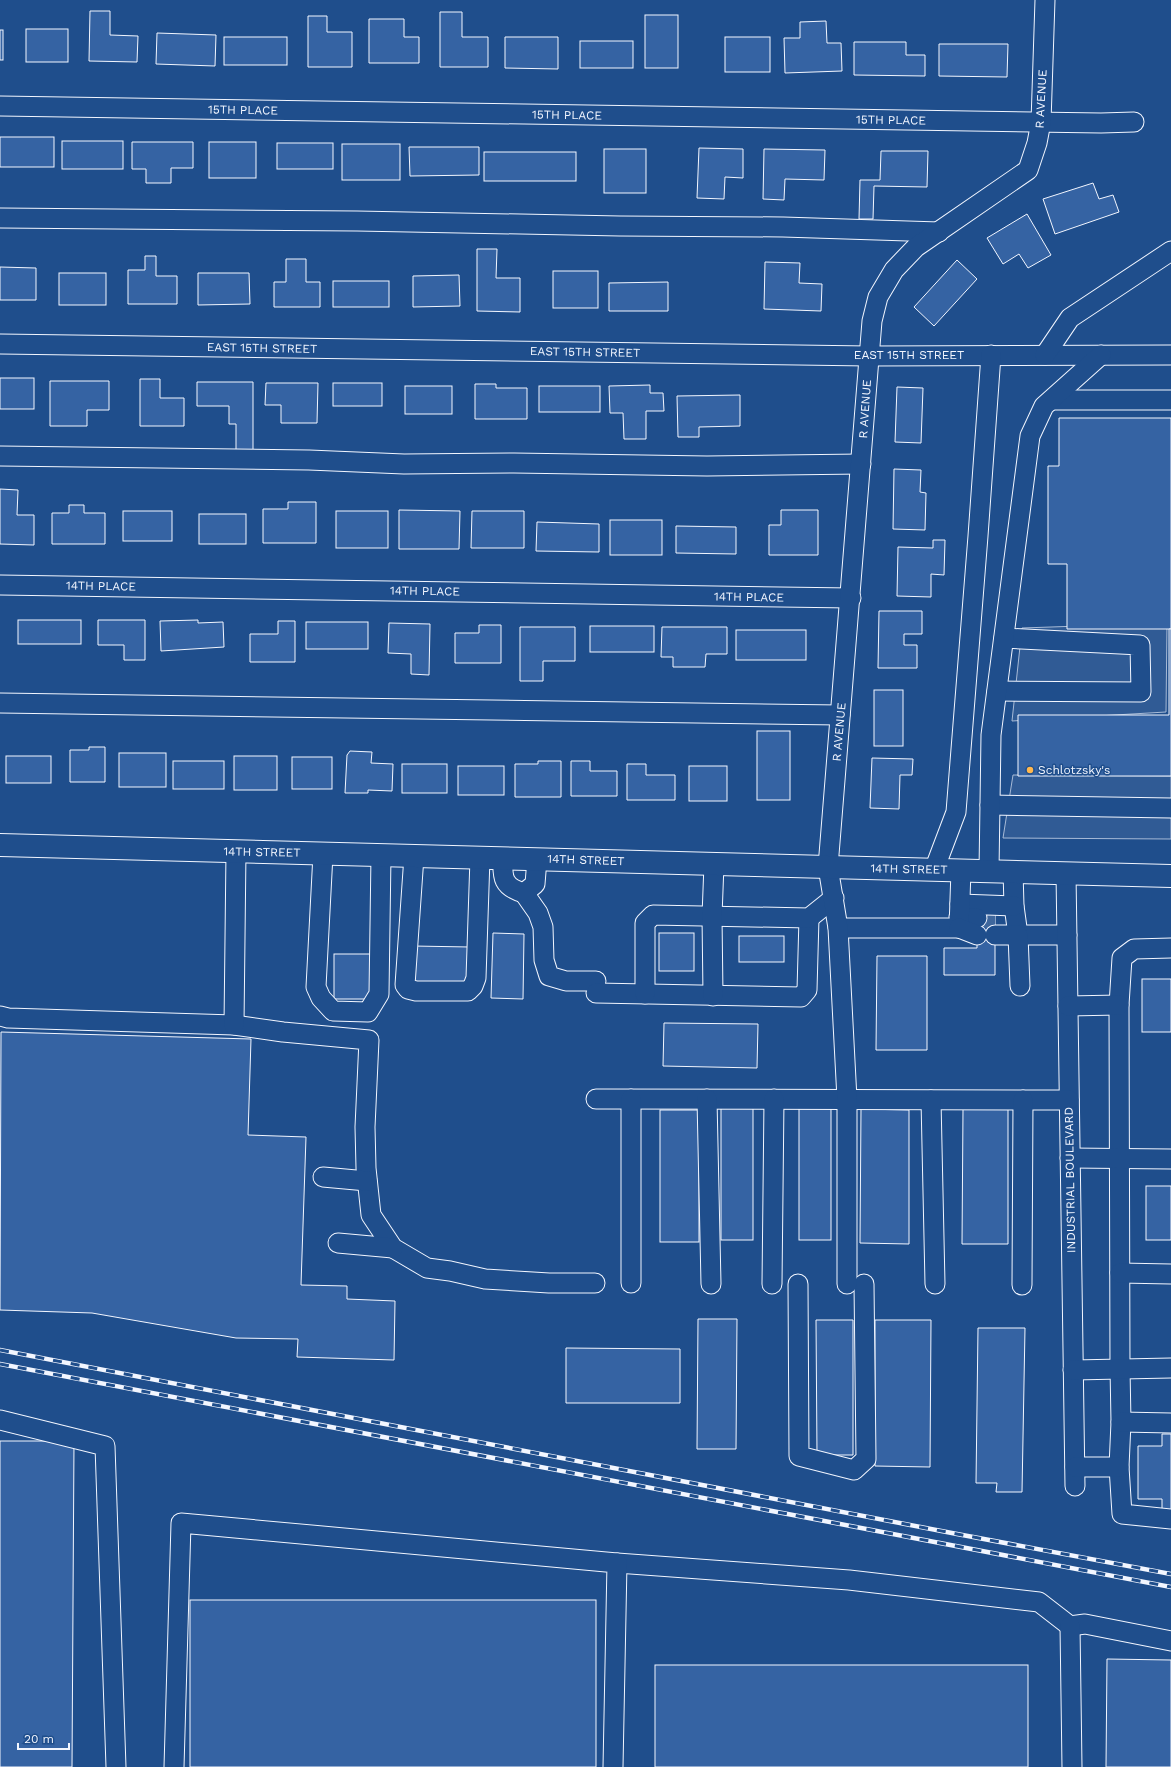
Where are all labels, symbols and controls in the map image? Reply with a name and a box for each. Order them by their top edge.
street label: R AVENUE [1032,69,1050,129]
street label: 15TH PLACE [208,102,278,118]
street label: 15TH PLACE [532,107,602,123]
street label: 15TH PLACE [856,112,926,128]
street label: EAST 15TH STREET [207,340,317,356]
street label: EAST 15TH STREET [530,344,640,360]
street label: EAST 15TH STREET [854,348,964,362]
street label: R AVENUE [856,379,874,439]
street label: 14TH PLACE [66,578,136,594]
street label: 14TH PLACE [390,583,460,599]
street label: 14TH PLACE [714,589,784,605]
street label: R AVENUE [829,702,849,762]
place label: Schlotzsky's [1038,763,1110,777]
marker: Schlotzsky's [1025,765,1035,775]
street label: 14TH STREET [223,844,301,860]
street label: 14TH STREET [547,852,625,868]
street label: 14TH STREET [870,861,948,877]
street label: INDUSTRIAL BOULEVARD [1062,1107,1078,1253]
scale bar [18,1725,69,1751]
text: 20 m [24,1732,54,1746]

